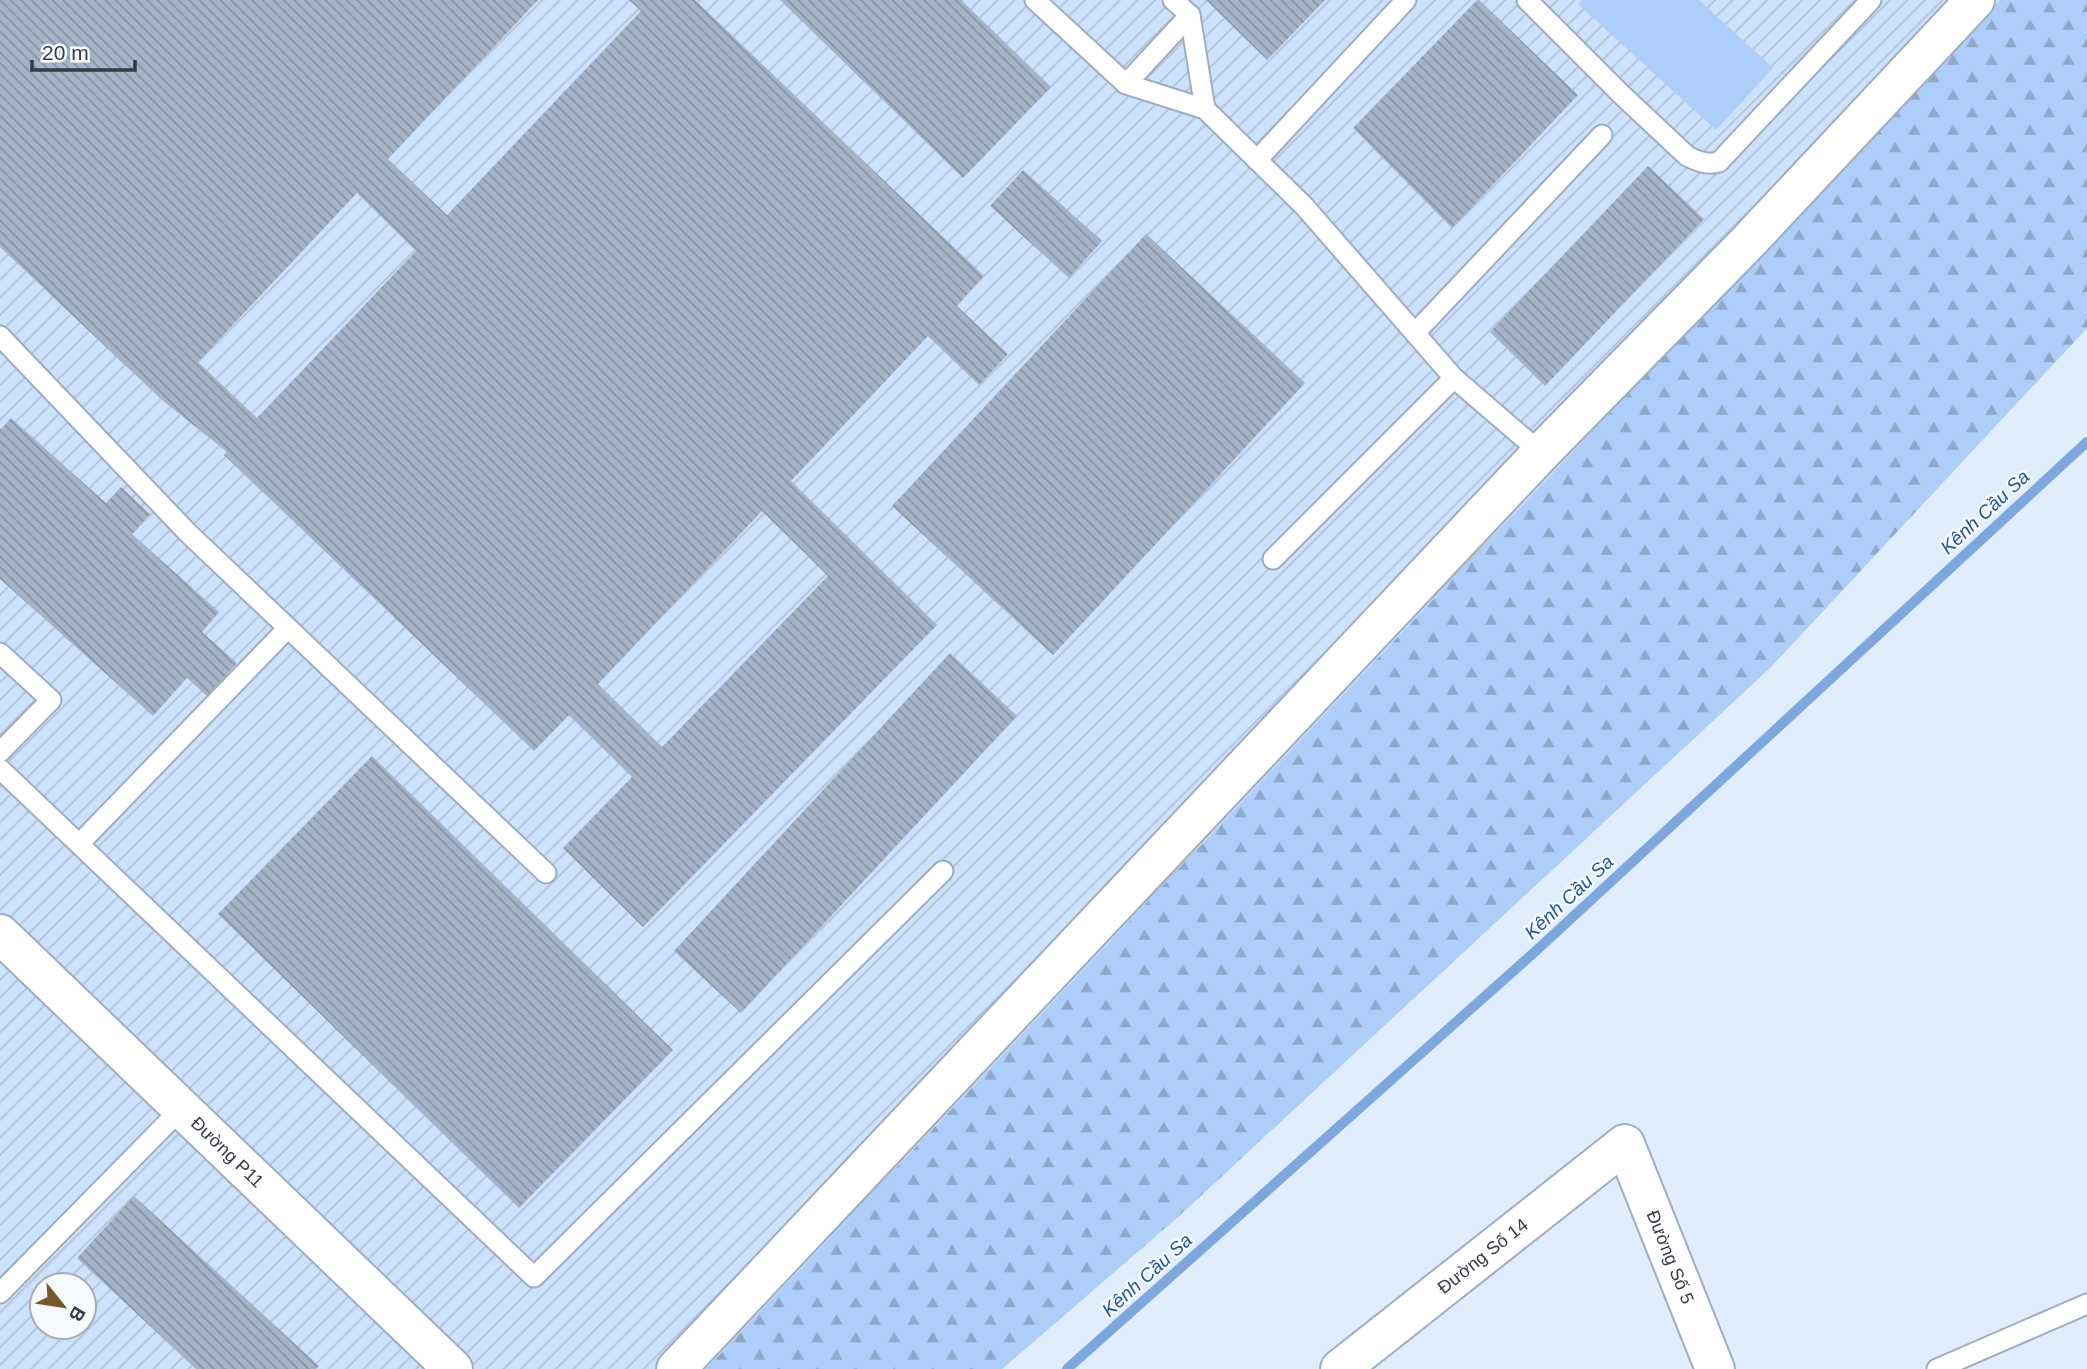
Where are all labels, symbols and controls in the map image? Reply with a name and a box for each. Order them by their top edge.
scale bar [32,28,135,72]
text: 20 m [42,41,89,64]
water label: Kênh Cầu Sa [1937,466,2033,558]
water label: Kênh Cầu Sa [1521,851,1617,943]
street label: Đường P11 [187,1113,268,1191]
street label: Đường Số 5 [1643,1208,1698,1307]
street label: Đường Số 14 [1434,1215,1532,1298]
water label: Kênh Cầu Sa [1098,1229,1196,1321]
north arrow [28,1271,98,1341]
text: B [65,1303,90,1325]

